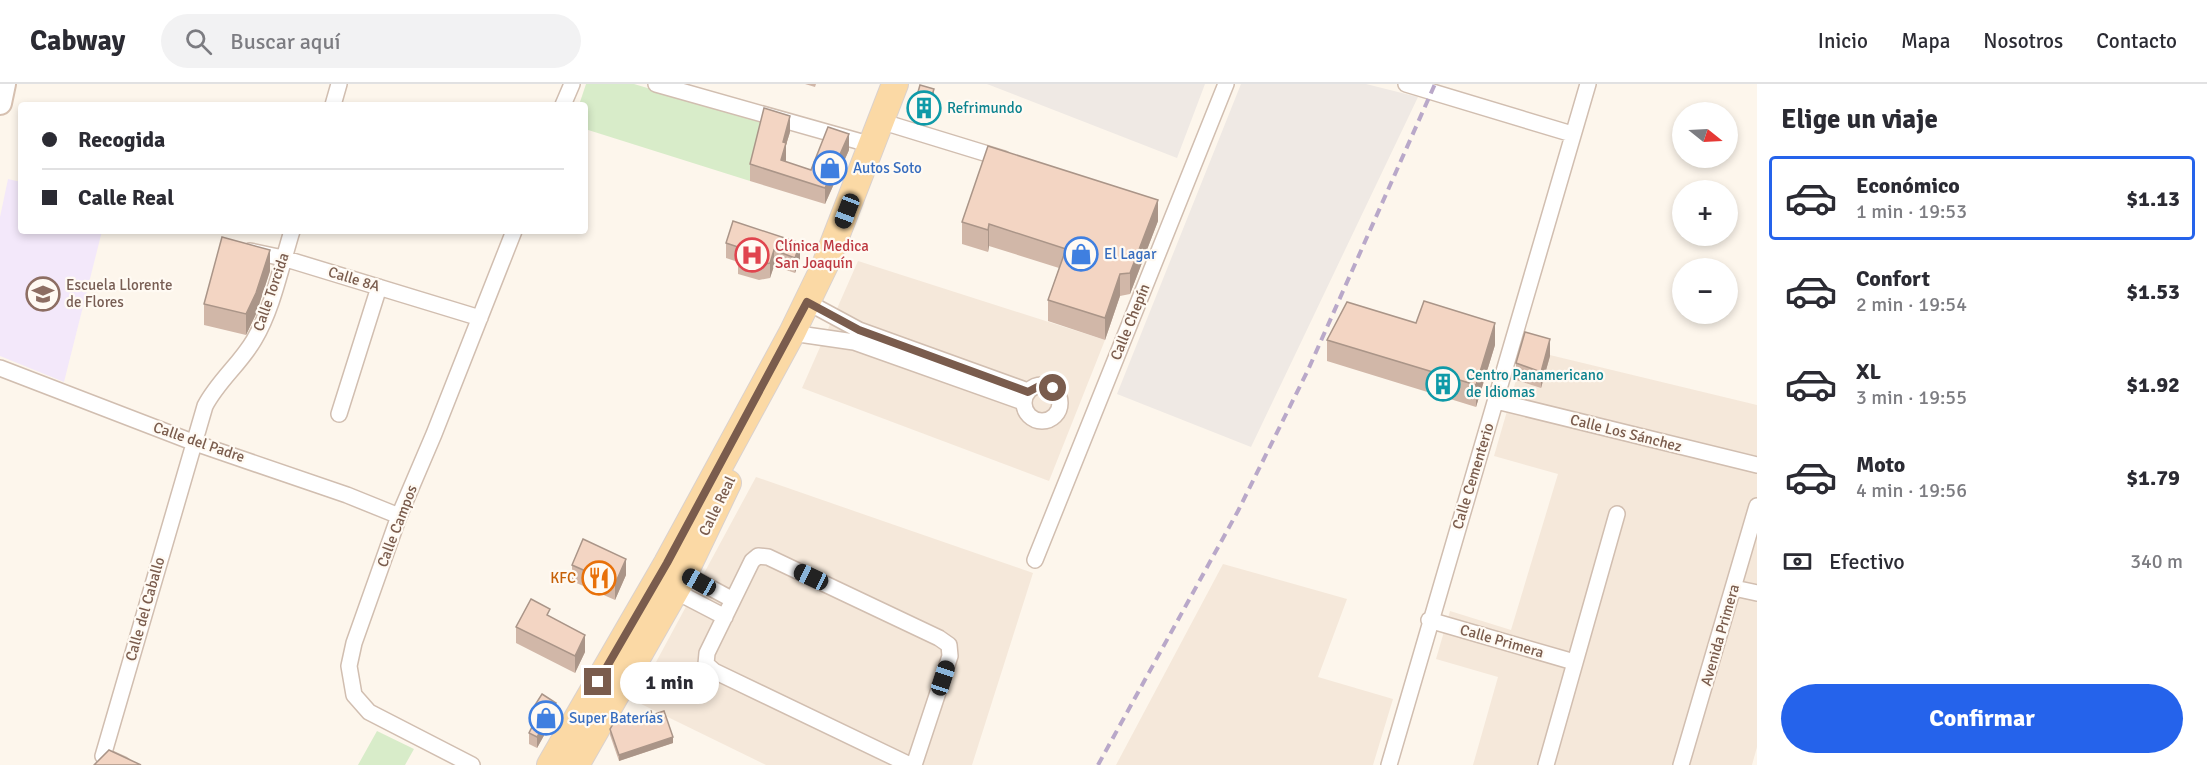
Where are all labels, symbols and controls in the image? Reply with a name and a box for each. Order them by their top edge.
search box [161,14,581,68]
text: Cabway [30,24,125,58]
icon: search [182,25,215,58]
text: Buscar aquí [230,28,340,55]
text: Inicio [1818,28,1868,54]
text: Mapa [1901,28,1950,54]
text: Nosotros [1983,28,2063,54]
text: Contacto [2096,28,2177,54]
building icon: Refrimundo [906,90,942,126]
place label: Refrimundo [947,99,1023,117]
north arrow [1672,102,1738,168]
map controls [1672,102,1738,324]
text: Elige un viaje [1781,103,1938,136]
text: Recogida [78,126,165,153]
shop icon: Autos Soto [812,150,848,186]
place label: Autos Soto [853,159,922,177]
icon: car [1784,171,1838,225]
text: Económico [1856,172,1960,199]
button: + [1672,180,1738,246]
text: Calle Real [78,184,174,211]
text: $1.13 [2126,185,2180,212]
car [832,191,862,231]
text: 1 min · 19:53 [1856,199,1967,224]
shop icon: El Lagar [1063,236,1099,272]
hospital icon: Clínica Medica San Joaquín [734,237,770,273]
place label: Clínica Medica San Joaquín [775,237,869,272]
place label: El Lagar [1104,245,1157,263]
street label: Calle Torcida [249,250,293,334]
button: − [1672,258,1738,324]
street label: Calle 8A [326,263,382,295]
icon: car [1784,264,1838,318]
text: Confort [1856,265,1930,292]
school or university icon: Escuela Llorente de Flores [25,276,61,312]
place label: Escuela Llorente de Flores [66,276,172,311]
text: $1.53 [2126,278,2180,305]
street label: Calle Chepín [1107,281,1153,363]
text: 2 min · 19:54 [1856,292,1967,317]
icon: car [1784,357,1838,411]
text: XL [1856,358,1881,385]
building icon: Centro Panamericano de Idiomas [1425,366,1461,402]
place label: Centro Panamericano de Idiomas [1466,366,1604,401]
text: $1.92 [2126,371,2180,398]
route start [1039,374,1066,401]
text: 3 min · 19:55 [1856,385,1967,410]
street label: Calle Los Sánchez [1568,410,1684,456]
street label: Calle del Padre [151,418,247,466]
street label: Calle Cementerio [1448,420,1498,531]
icon: car [1784,450,1838,504]
text: Moto [1856,451,1905,478]
text: $1.79 [2126,464,2180,491]
street label: Calle Real [695,473,739,539]
text: 4 min · 19:56 [1856,478,1967,503]
street label: Calle Campos [373,482,421,570]
icon: cash [1781,545,1814,578]
text: Efectivo [1829,548,1905,575]
text: 340 m [2130,549,2183,574]
street label: Calle del Caballo [122,555,169,663]
restaurant icon: KFC [581,560,617,596]
car [791,561,831,593]
car [679,565,719,599]
place label: KFC [550,569,576,587]
street label: Avenida Primera [1697,582,1743,688]
street label: Calle Primera [1458,620,1546,662]
car [929,658,957,698]
callout: 1 min [619,661,718,703]
route end [584,668,611,695]
text: 1 min [645,670,694,695]
button: Confirmar [1781,684,2183,753]
shop icon: Super Baterías [528,700,564,736]
place label: Super Baterías [569,709,663,727]

